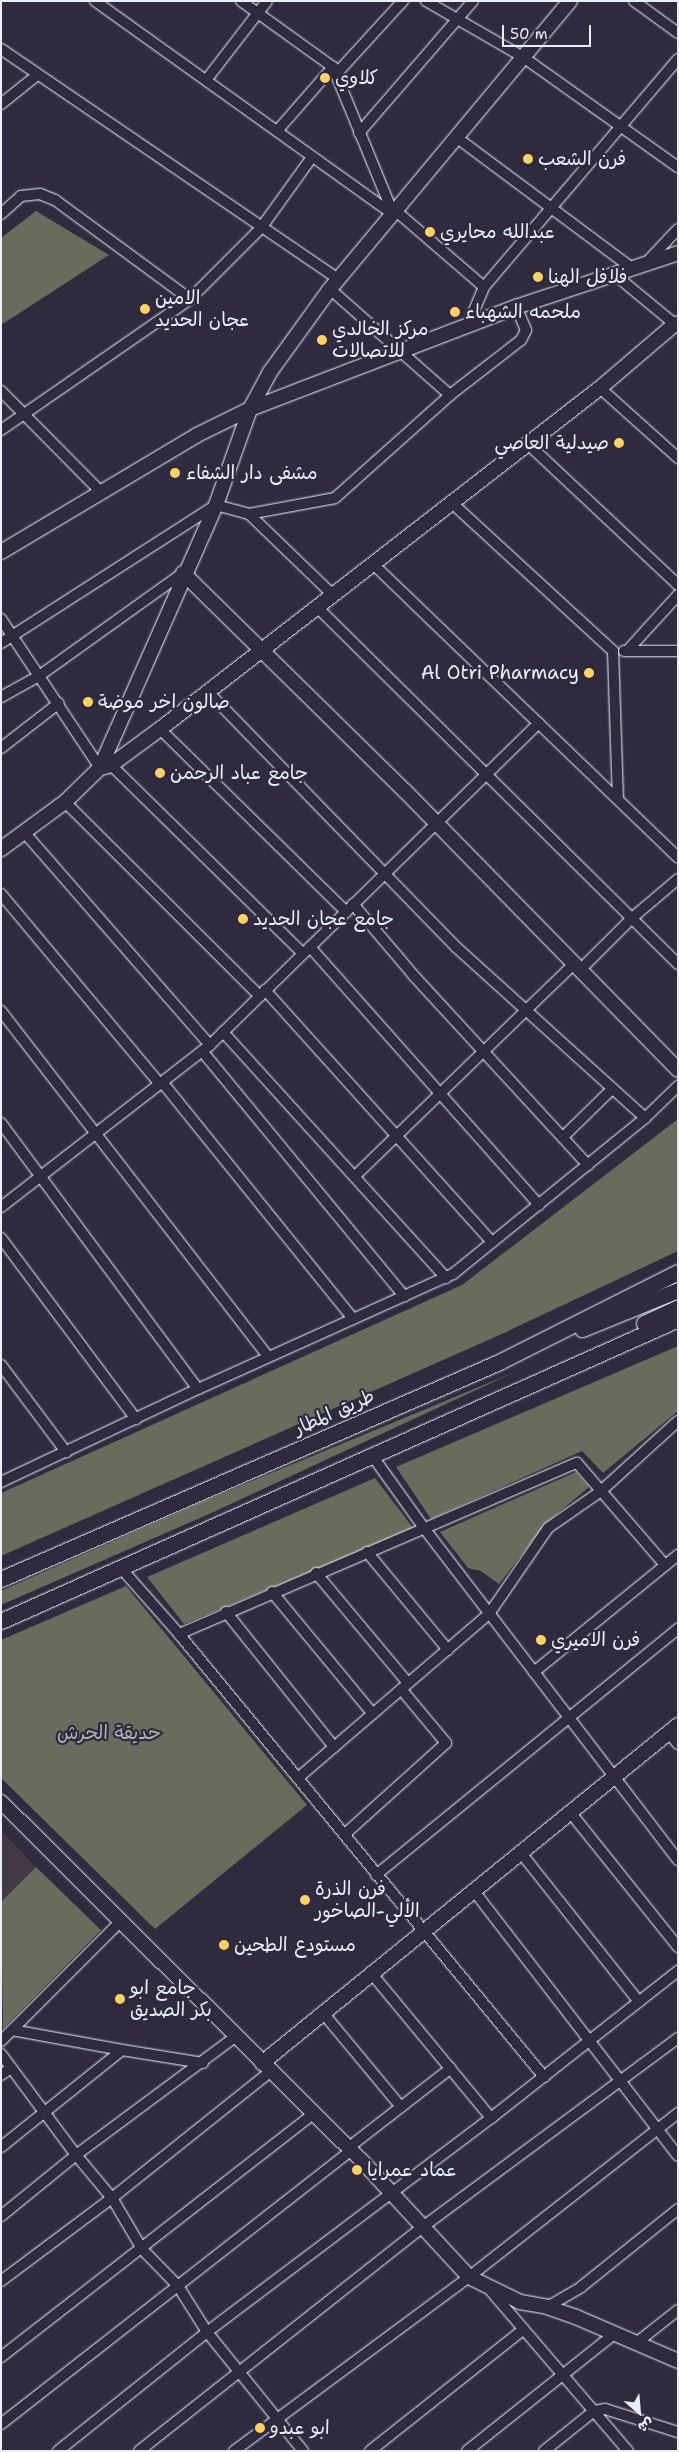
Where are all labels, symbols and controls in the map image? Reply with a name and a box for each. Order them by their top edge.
scale bar [504,15,593,47]
text: 50 m [510,24,548,44]
place label: كلاوي [335,67,378,89]
marker: كلاوي [319,72,331,84]
place label: فرن الشعب [538,148,626,170]
marker: فرن الشعب [522,153,534,165]
place label: عبدالله محايري [440,221,555,243]
marker: عبدالله محايري [424,226,436,238]
place label: فلافل الهنا [548,266,627,288]
marker: فلافل الهنا [532,271,544,283]
place label: الامين عجان الحديد [155,287,249,331]
place label: ملحمه الشهباء [465,301,581,323]
marker: الامين عجان الحديد [139,303,151,315]
marker: ملحمه الشهباء [449,306,461,318]
place label: مركز الخالدي للاتصالات [332,318,429,362]
marker: مركز الخالدي للاتصالات [316,334,328,346]
place label: صيدلية العاصي [494,432,609,454]
marker: صيدلية العاصي [613,437,625,449]
place label: مشفى دار الشفاء [186,462,317,484]
marker: مشفى دار الشفاء [168,466,182,480]
place label: Al Otri Pharmacy [421,662,579,684]
marker: Al Otri Pharmacy [583,667,595,679]
place label: صالون اخر موضة [98,691,230,713]
marker: صالون اخر موضة [82,696,94,708]
place label: جامع عباد الرحمن [170,762,308,784]
marker: جامع عباد الرحمن [154,767,166,779]
place label: جامع عجان الحديد [253,908,394,930]
marker: جامع عجان الحديد [237,913,249,925]
street label: طريق المطار [290,1384,378,1440]
place label: فرن الاميري [551,1629,640,1651]
marker: فرن الاميري [535,1634,547,1646]
park label: حديقة الحرش [57,1722,161,1744]
place label: فرن الذرة الألي-الصاخور [315,1878,420,1922]
marker: فرن الذرة الألي-الصاخور [299,1894,311,1906]
place label: مستودع الطحين [234,1934,356,1956]
marker: مستودع الطحين [218,1939,230,1951]
place label: جامع ابو بكر الصديق [130,1977,212,2021]
marker: جامع ابو بكر الصديق [114,1993,126,2005]
place label: عماد عمرايا [367,2159,458,2181]
marker: عماد عمرايا [351,2164,363,2176]
north arrow [614,2387,664,2437]
text: ش [635,2414,657,2437]
place label: ابو عبدو [270,2417,330,2439]
marker: ابو عبدو [254,2422,266,2434]

